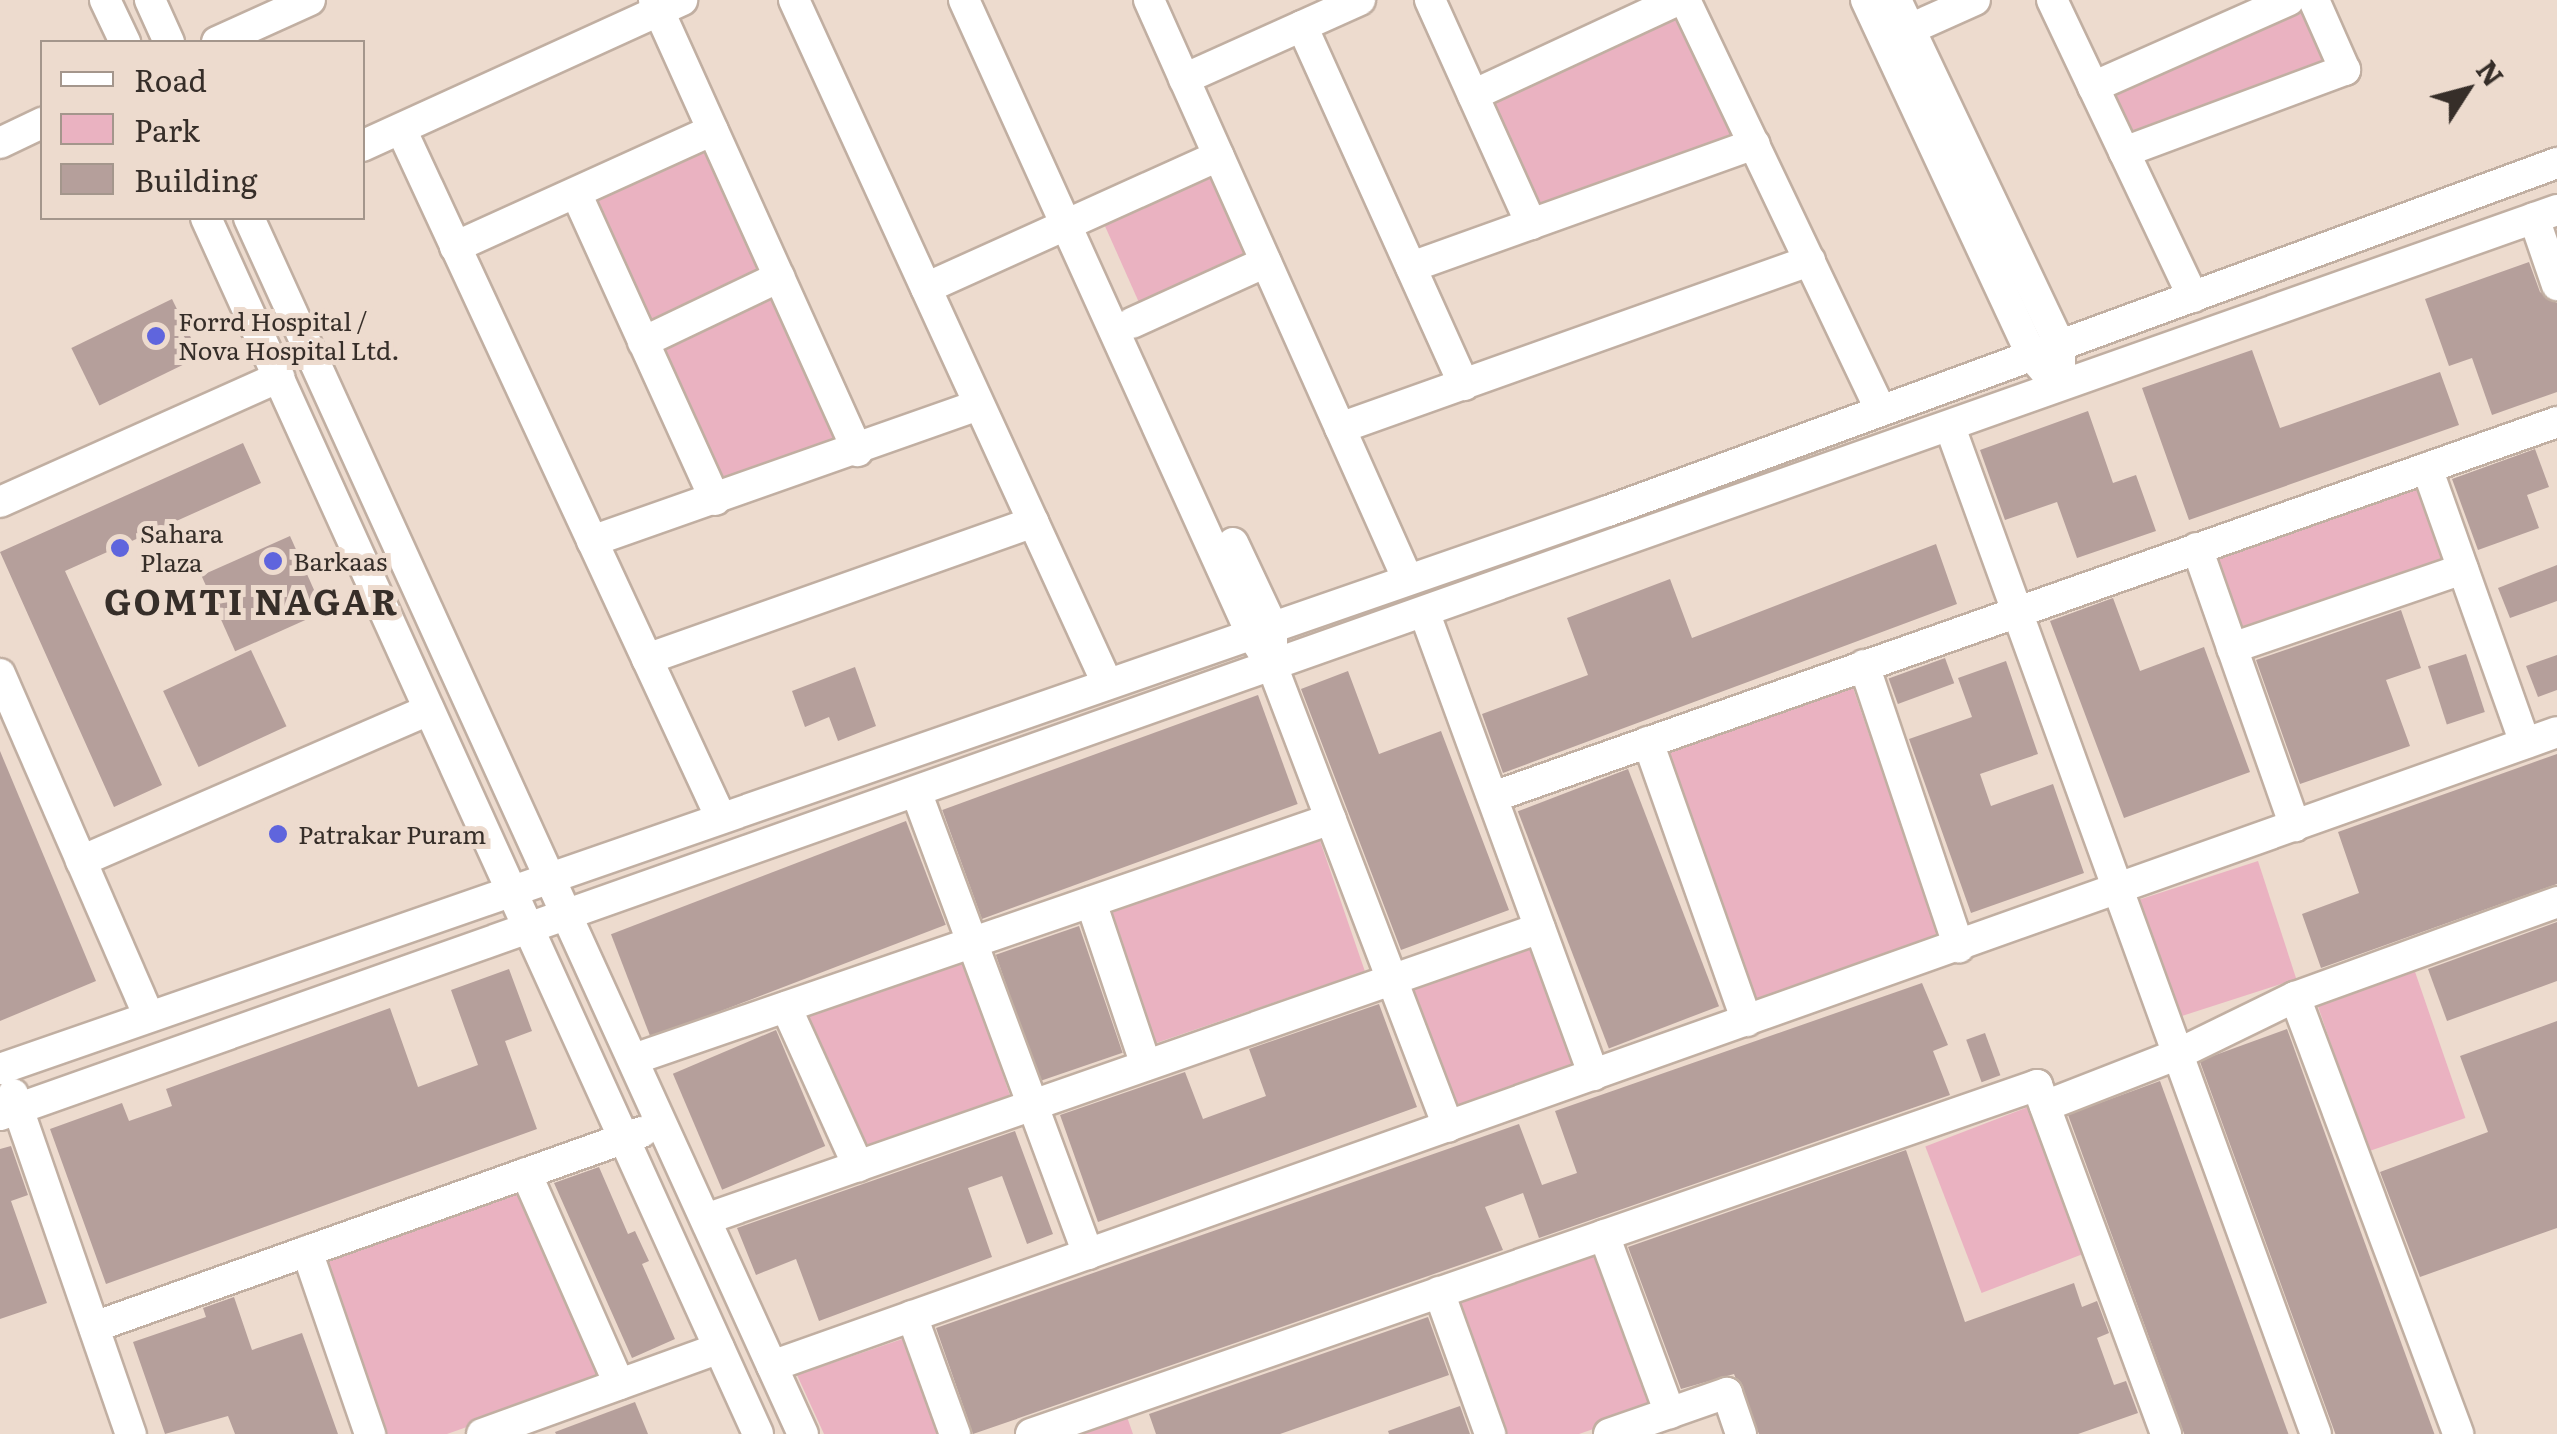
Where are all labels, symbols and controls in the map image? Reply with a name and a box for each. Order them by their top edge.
legend [40,40,365,220]
north arrow [2417,40,2517,140]
text: N [2467,51,2515,94]
text: Road [134,57,207,101]
text: Park [134,107,200,151]
text: Building [134,157,258,201]
place label: Forrd Hospital / Nova Hospital Ltd. [178,307,400,366]
marker: Forrd Hospital / Nova Hospital Ltd. [143,323,169,349]
place label: Sahara Plaza [140,519,223,578]
marker: Sahara Plaza [109,537,131,559]
place label: Barkaas [293,546,387,576]
marker: Barkaas [262,550,284,572]
district label: GOMTI NAGAR [104,579,400,621]
place label: Patrakar Puram [298,819,486,849]
marker: Patrakar Puram [267,823,289,845]

